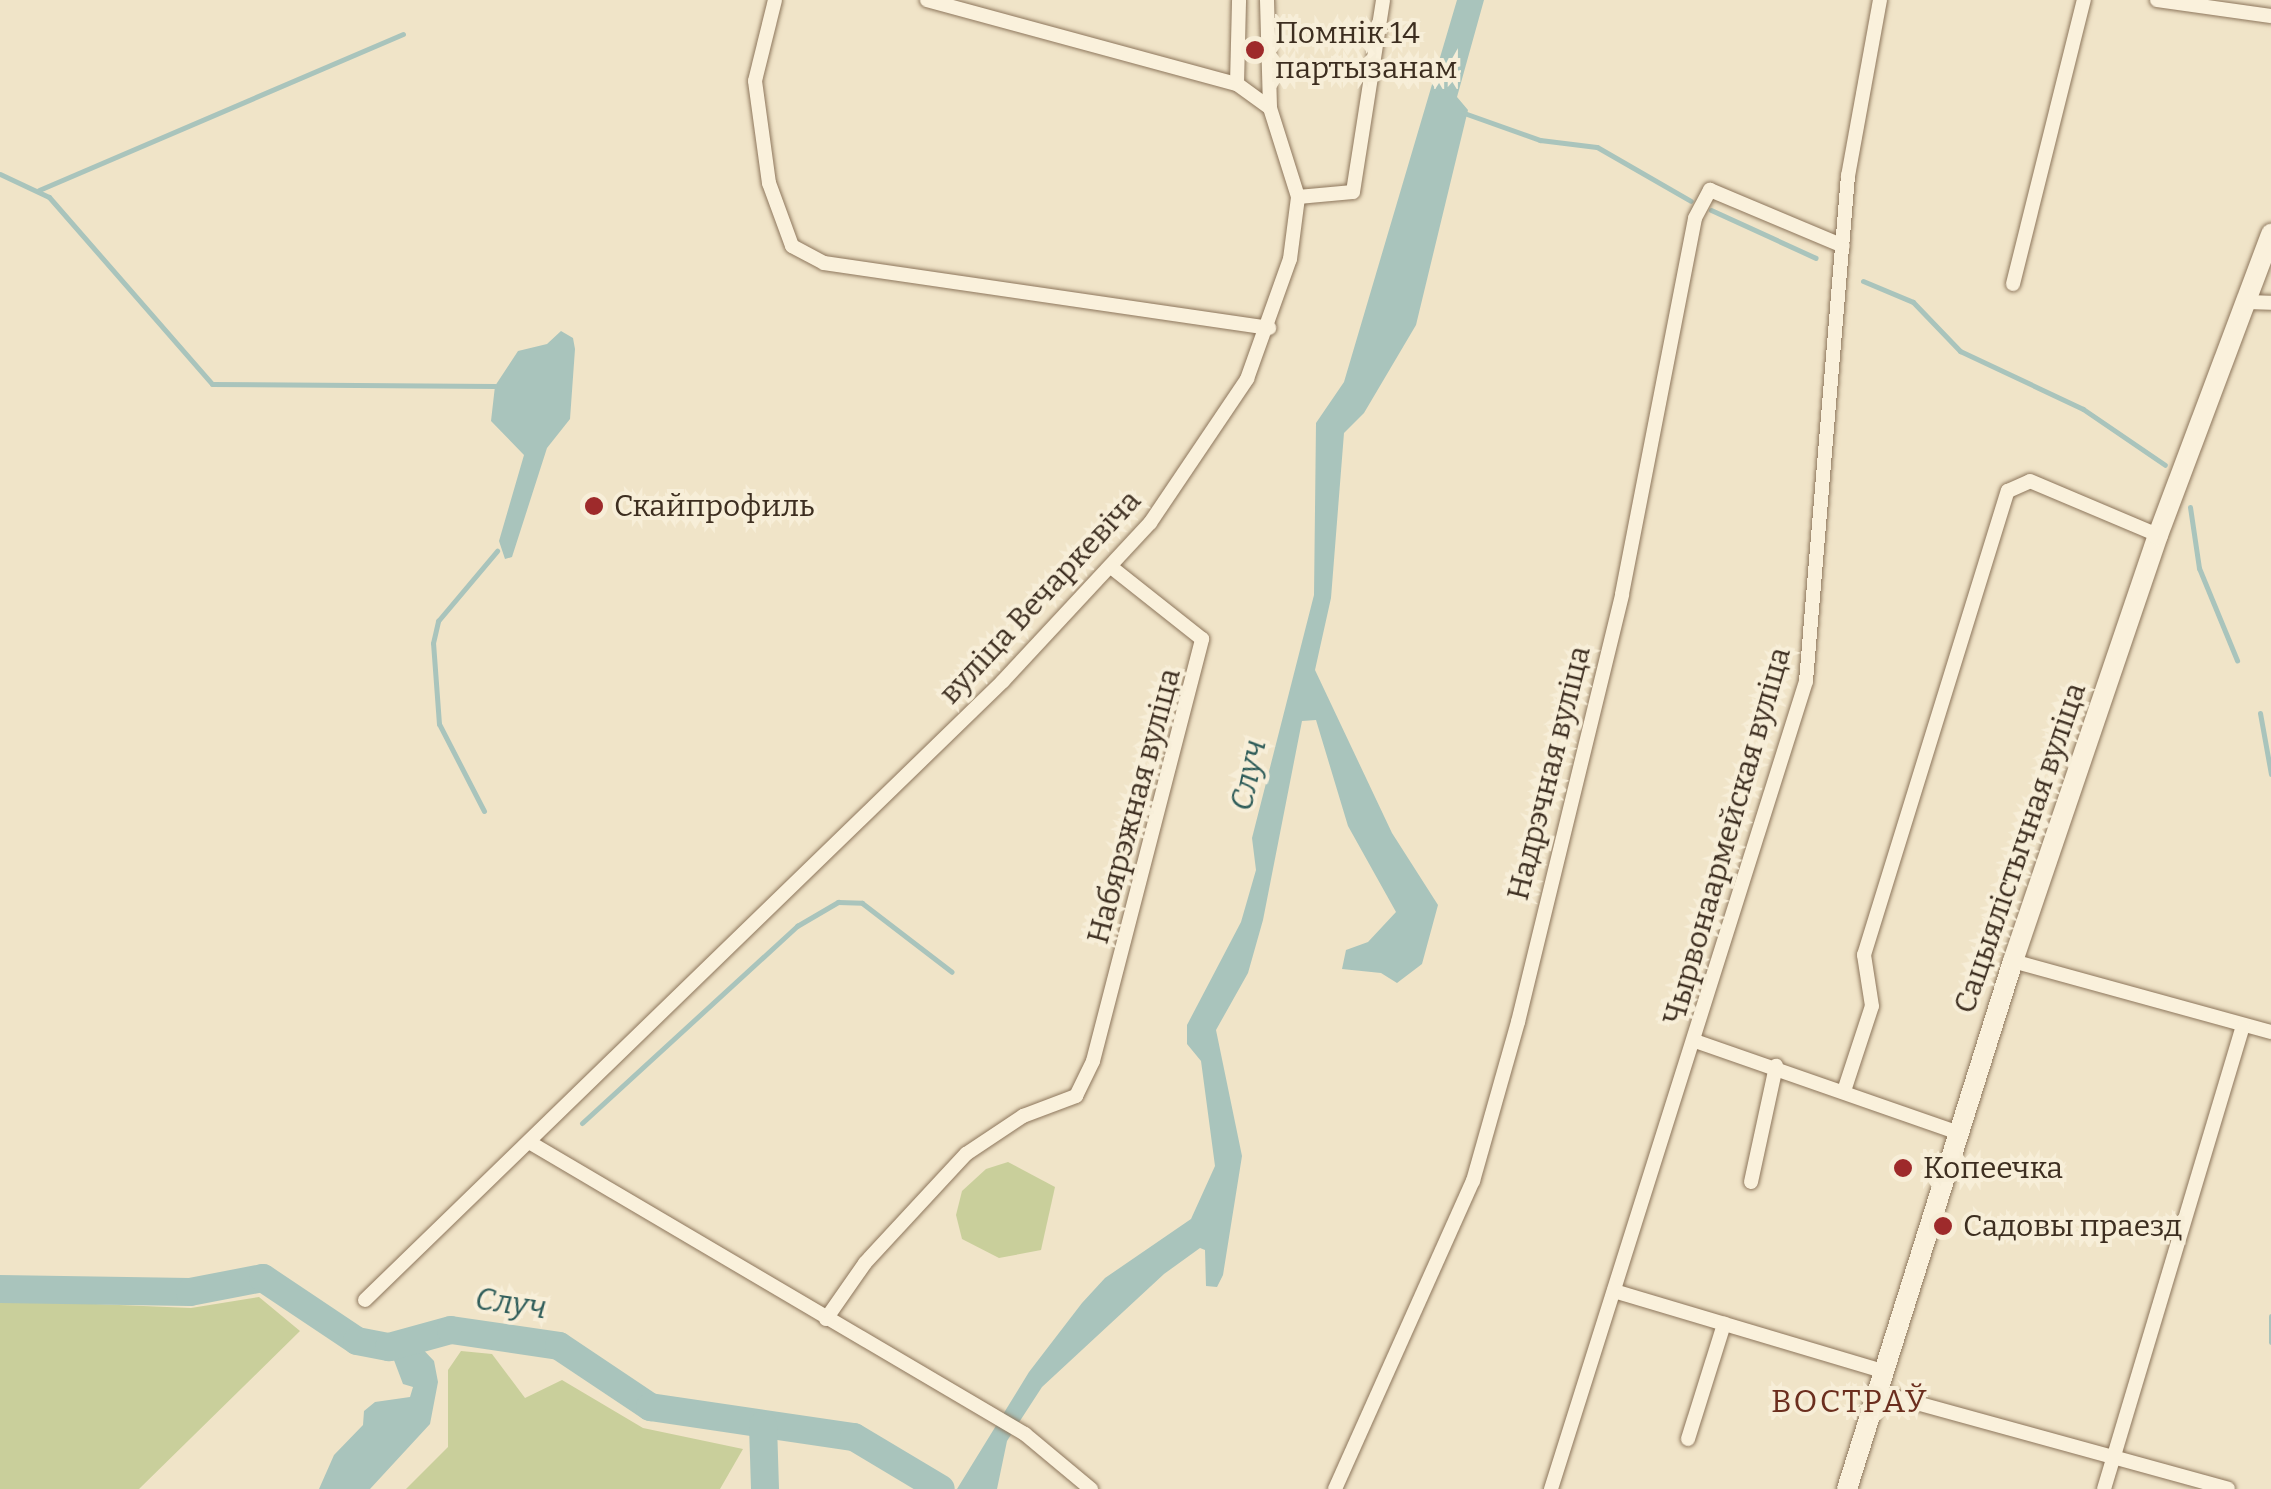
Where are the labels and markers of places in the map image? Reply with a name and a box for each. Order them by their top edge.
place label: Помнік 14 партызанам [1275,15,1457,86]
marker: Помнік 14 партызанам [1244,39,1266,61]
place label: Скайпрофиль [614,488,814,524]
marker: Скайпрофиль [583,495,605,517]
place label: Копеечка [1923,1150,2063,1186]
marker: Копеечка [1892,1157,1914,1179]
place label: Садовы праезд [1963,1208,2182,1244]
marker: Садовы праезд [1932,1215,1954,1237]

